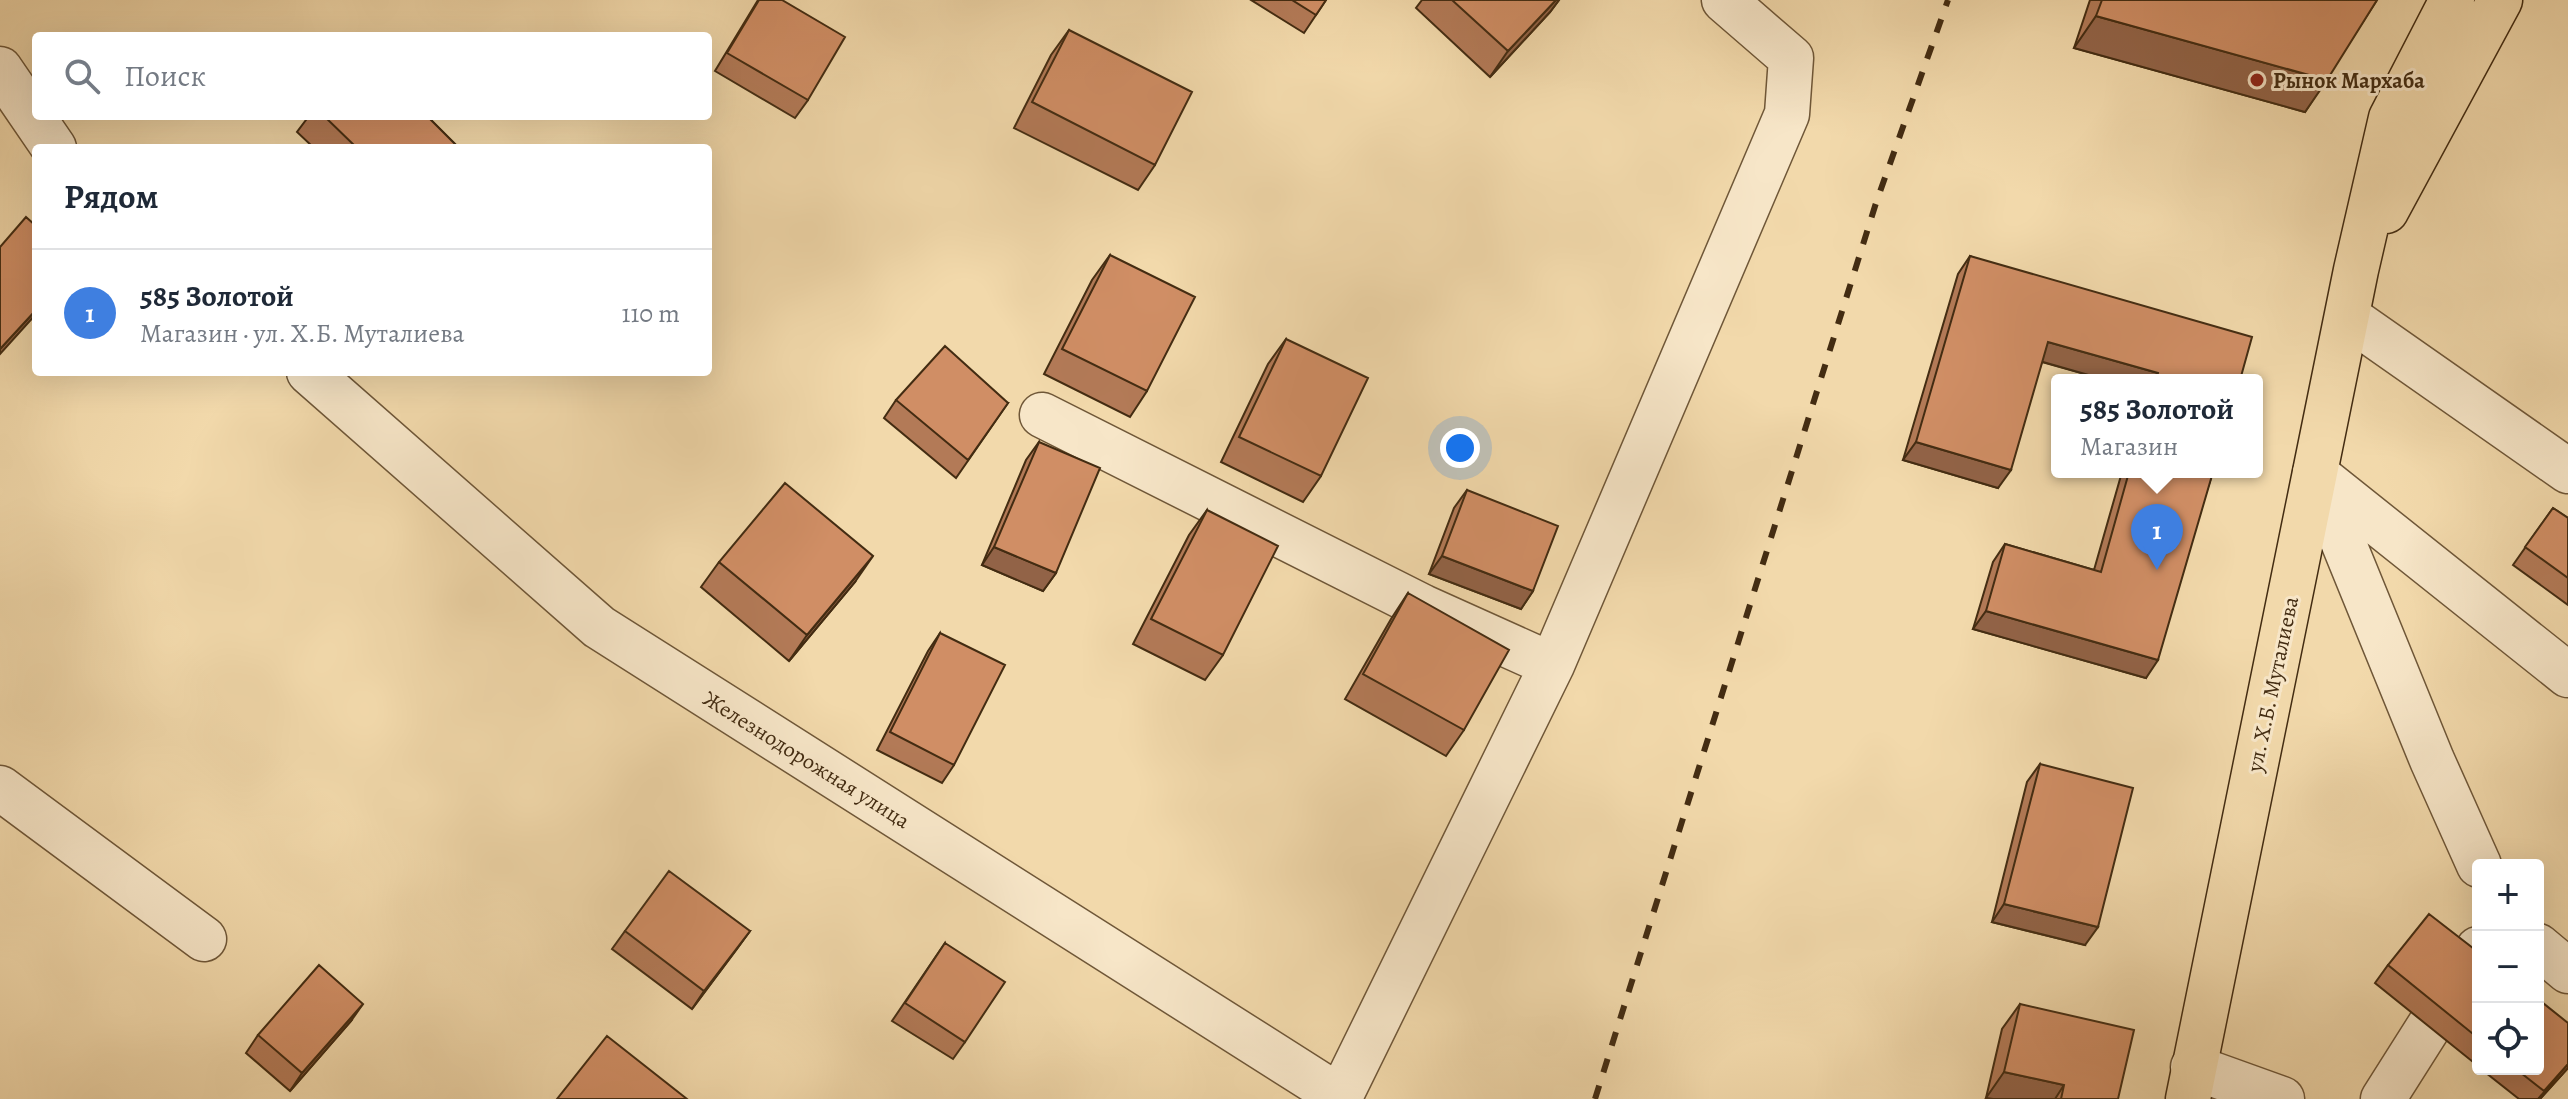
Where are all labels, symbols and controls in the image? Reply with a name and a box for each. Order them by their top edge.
search box [32,32,712,120]
icon: search [60,54,104,98]
text: Поиск [124,56,206,96]
place label: Рынок Мархаба [2273,66,2425,96]
marker: Рынок Мархаба [2248,71,2266,89]
text: Рядом [64,173,158,220]
text: 585 Золотой [140,276,294,316]
text: 1 [85,296,95,331]
text: 110 m [622,296,680,331]
text: Магазин · ул. Х.Б. Муталиева [140,316,464,351]
popup [2051,374,2263,478]
text: 585 Золотой [2080,389,2234,429]
your location [1440,428,1480,468]
text: Магазин [2080,429,2178,464]
pin: 1 [2131,504,2183,570]
street label: ул. Х.Б. Муталиева [2240,593,2306,776]
street label: Железнодорожная улица [697,684,916,836]
map controls [2472,859,2544,1075]
button: + [2472,859,2544,931]
button: − [2472,931,2544,1003]
button: locate [2472,1003,2544,1075]

